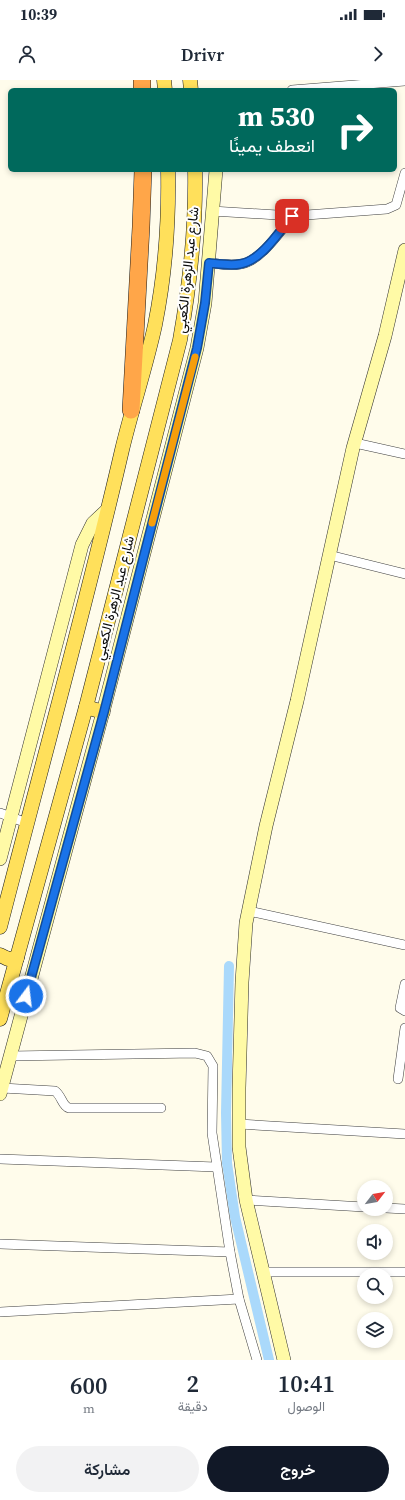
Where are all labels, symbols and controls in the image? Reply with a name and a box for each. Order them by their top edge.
text: 10:39 [20,4,57,25]
text: Drivr [181,42,224,67]
icon: person [16,43,38,65]
icon: forward [367,43,389,65]
text: 530 m [238,97,315,135]
icon: right [329,104,381,156]
text: انعطف يمينًا [229,133,315,158]
pin [275,199,309,233]
icon: arrive [281,205,303,227]
street label: شارع عبد الزهرة الكعبي [170,206,206,335]
street label: شارع عبد الزهرة الكعبي [89,534,141,663]
position arrow [5,975,47,1017]
north arrow [357,1180,393,1216]
map controls [357,1180,393,1348]
button: sound [357,1224,393,1260]
button: search [357,1268,393,1304]
button: layers [357,1312,393,1348]
text: 2 [186,1367,199,1400]
text: 10:41 [278,1367,335,1400]
text: 600 [70,1369,108,1402]
text: دقيقة [178,1398,208,1415]
text: الوصول [288,1398,325,1415]
text: m [83,1400,95,1417]
button: مشاركة [16,1446,199,1492]
button: خروج [207,1446,389,1492]

